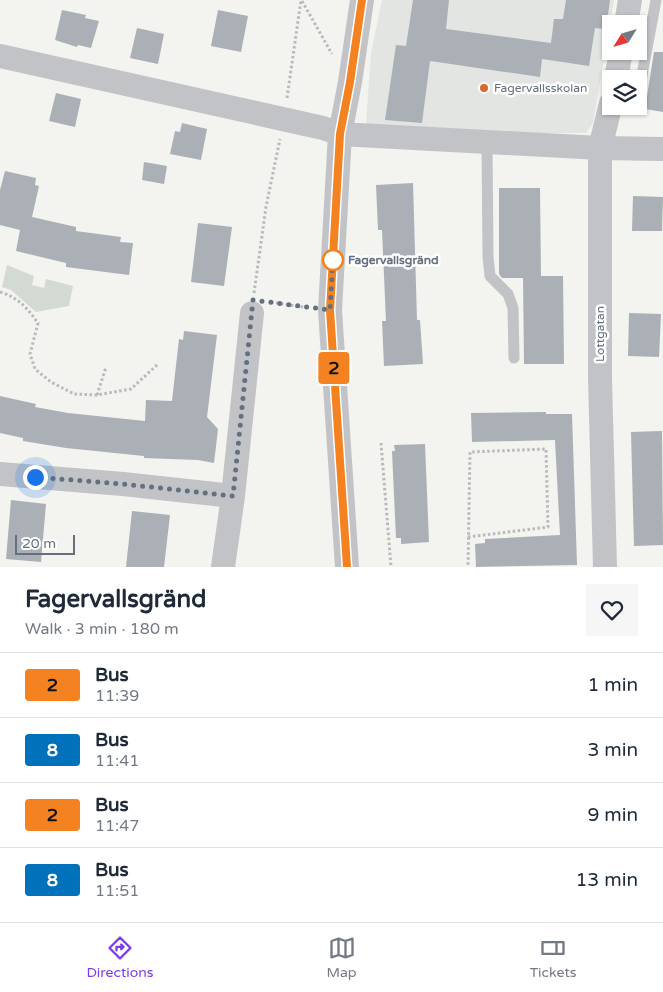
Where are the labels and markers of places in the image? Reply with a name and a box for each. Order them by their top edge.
place label: Fagervallsskolan [494,81,587,95]
marker: Fagervallsskolan [478,82,490,94]
marker: Fagervallsgränd [322,249,344,271]
place label: Fagervallsgränd [348,253,439,268]

